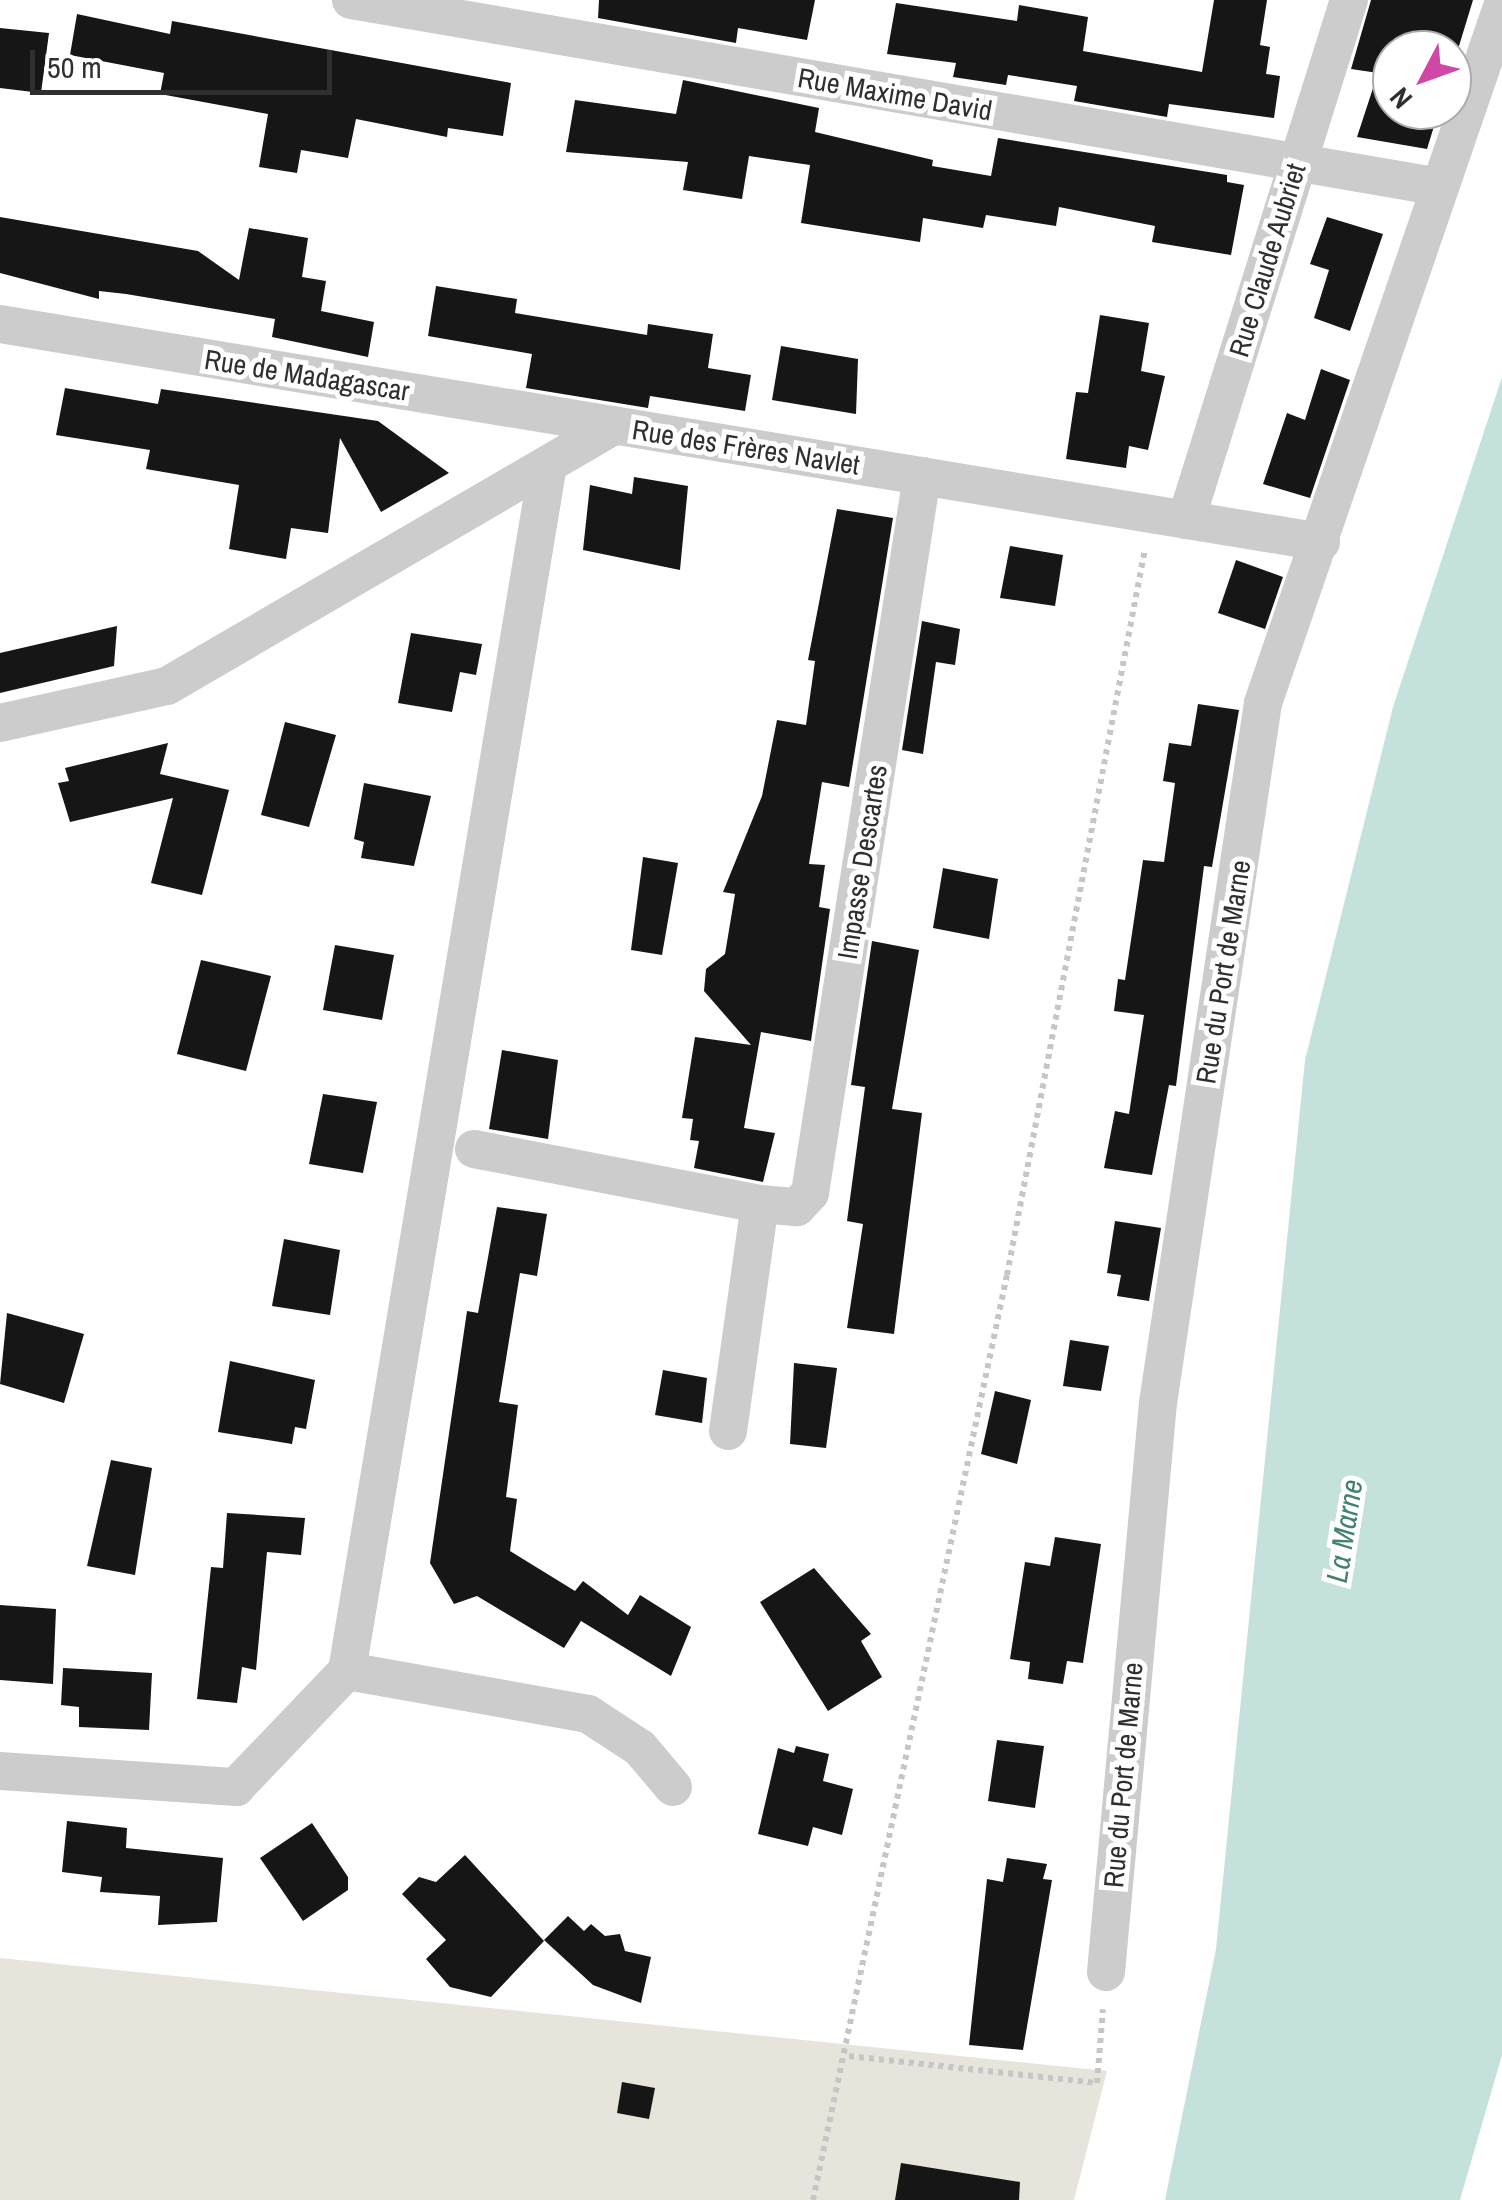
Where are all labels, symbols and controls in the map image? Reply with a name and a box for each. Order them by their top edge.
scale bar [35,30,338,92]
north arrow [1372,30,1472,130]
text: 50 m [47,47,102,87]
street label: Rue Maxime David [795,60,995,128]
text: N [1381,80,1421,117]
street label: Rue Claude Aubriet [1221,159,1313,361]
street label: Rue de Madagascar [202,342,412,408]
street label: Rue des Frères Navlet [630,412,862,482]
street label: Impasse Descartes [830,762,894,962]
street label: Rue du Port de Marne [1189,858,1257,1086]
water label: La Marne [1318,1477,1370,1585]
street label: Rue du Port de Marne [1096,1661,1150,1889]

